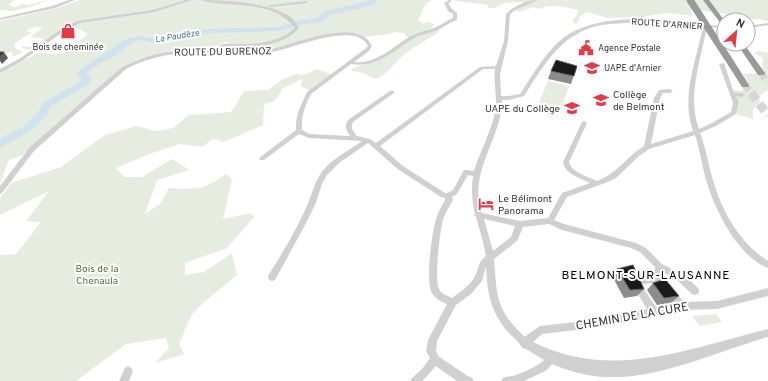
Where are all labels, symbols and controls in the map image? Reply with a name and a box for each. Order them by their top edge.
north arrow [716,12,756,52]
text: N [733,16,747,32]
street label: ROUTE D'ARNIER [631,17,703,32]
shop icon: Bois de cheminée [59,22,77,40]
water label: La Paudèze [154,28,200,45]
public building icon: Agence Postale [577,39,595,57]
place label: Bois de cheminée [32,42,104,53]
place label: Agence Postale [598,43,661,54]
street label: ROUTE DU BURENOZ [174,45,272,60]
school or university icon: UAPE d'Arnier [583,59,601,77]
place label: UAPE d'Arnier [604,63,662,74]
place label: Collège de Belmont [613,89,665,114]
school or university icon: Collège de Belmont [592,91,610,109]
school or university icon: UAPE du Collège [563,99,581,117]
place label: UAPE du Collège [485,103,560,116]
place label: Le Bélimont Panorama [498,193,552,218]
hotel icon: Le Bélimont Panorama [477,195,495,213]
park label: Bois de la Chenaula [75,263,119,288]
district label: BELMONT-SUR-LAUSANNE [561,268,731,284]
street label: CHEMIN DE LA CURE [575,299,690,335]

